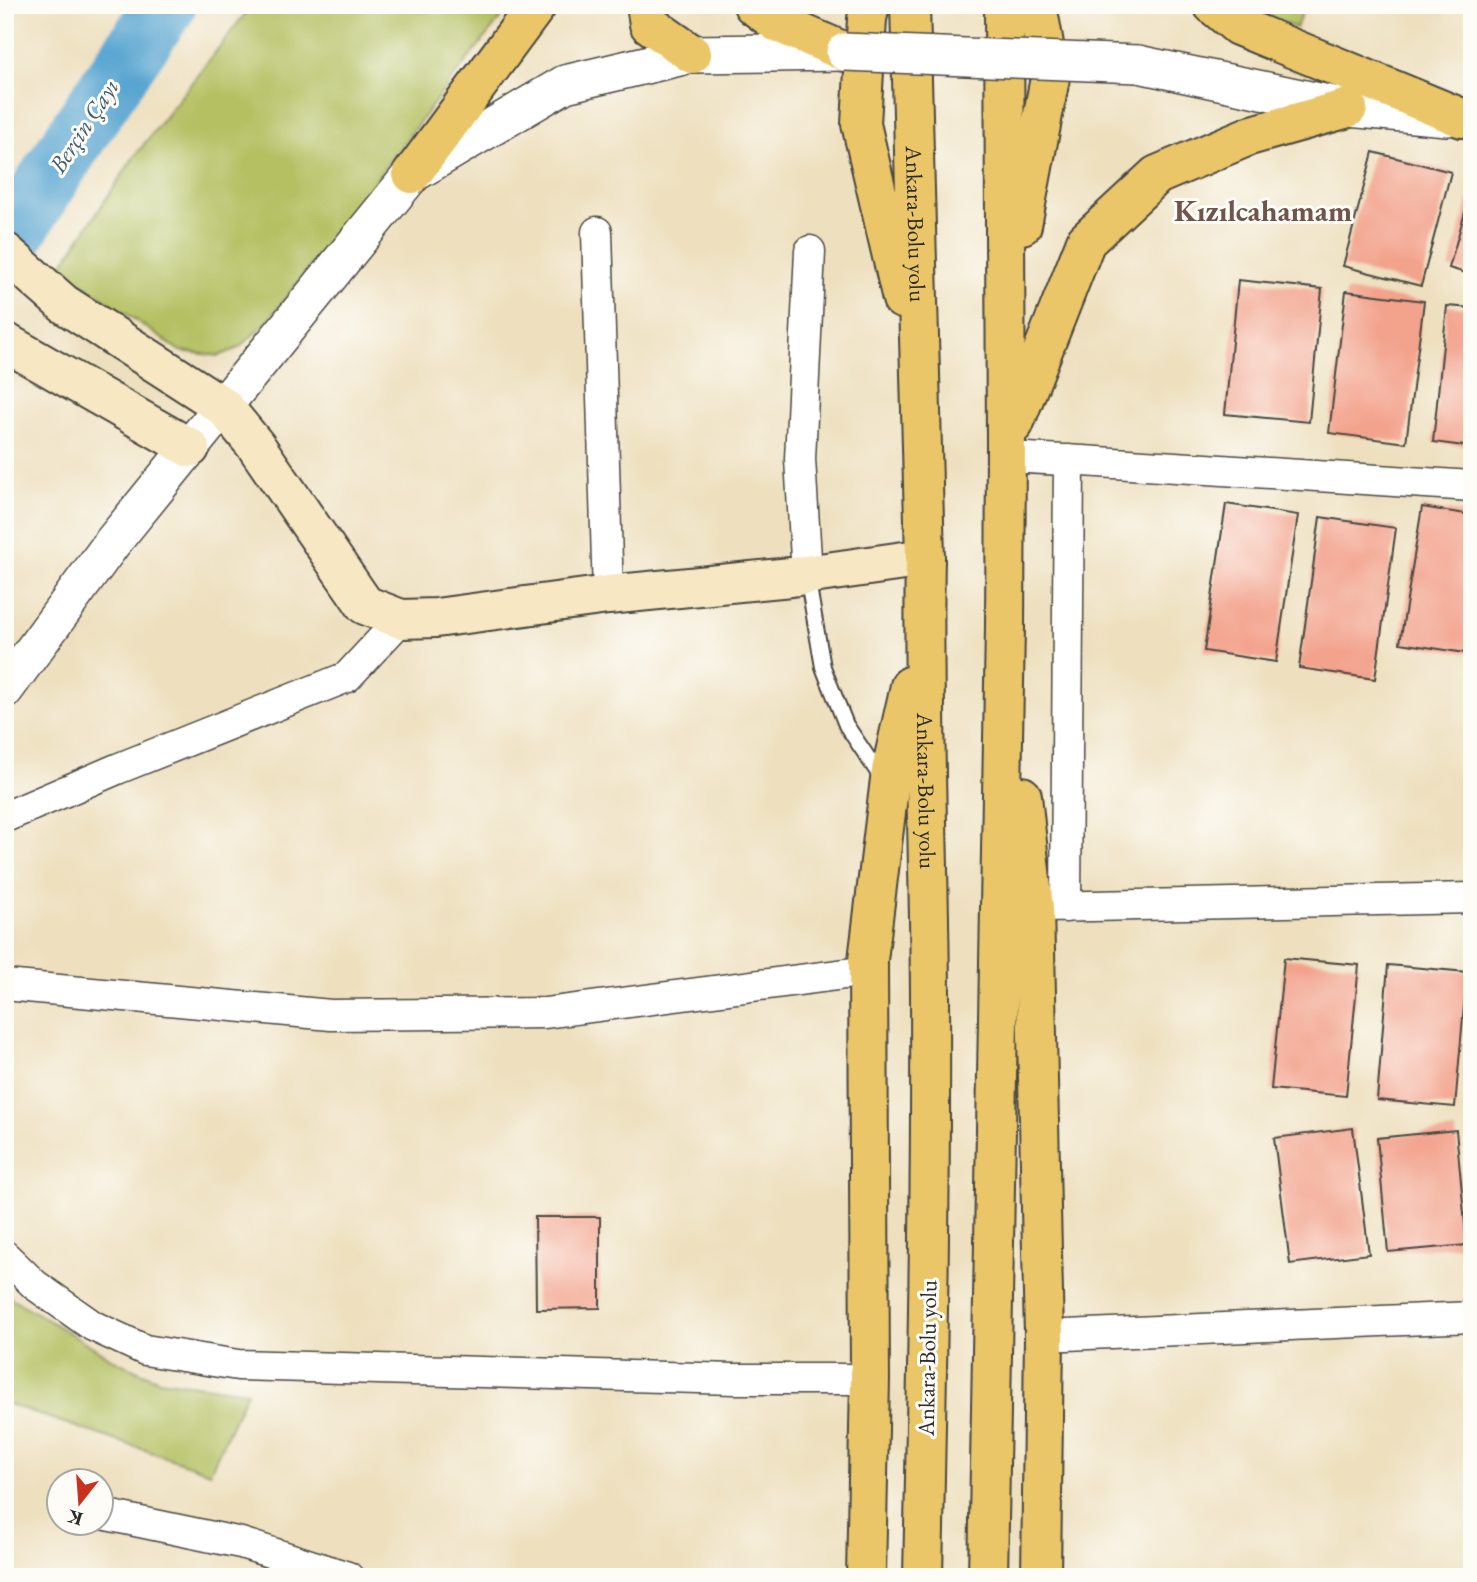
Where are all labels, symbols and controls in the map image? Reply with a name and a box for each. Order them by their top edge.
water label: Berçin Çayı [41,73,125,179]
street label: Ankara-Bolu yolu [899,144,933,302]
district label: Kızılcahamam [1174,191,1352,230]
street label: Ankara-Bolu yolu [910,711,943,869]
street label: Ankara-Bolu yolu [911,1280,943,1437]
north arrow [46,1466,116,1536]
text: K [64,1504,86,1532]

